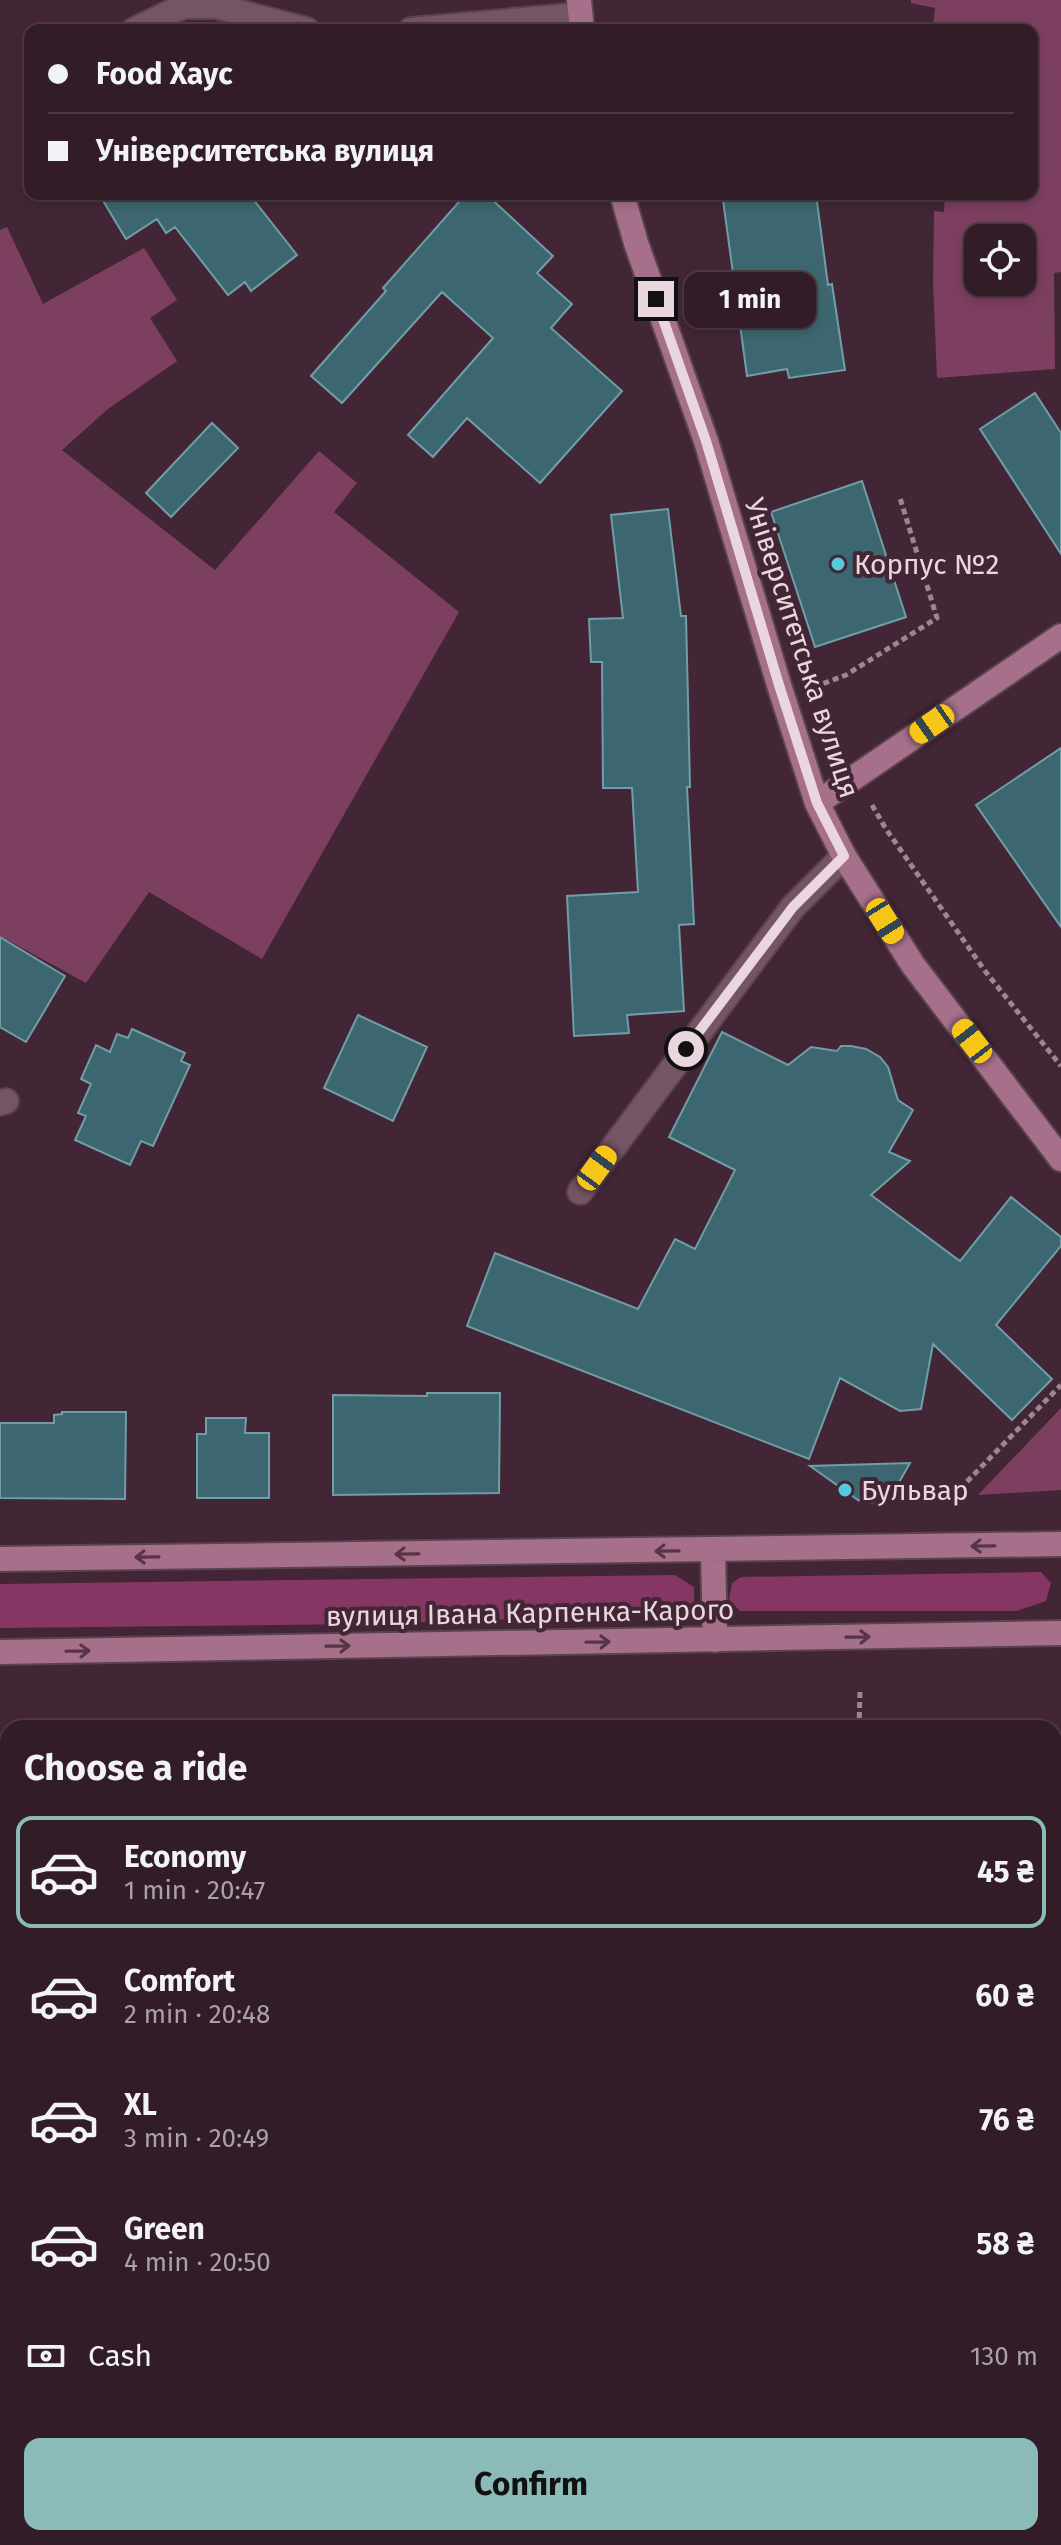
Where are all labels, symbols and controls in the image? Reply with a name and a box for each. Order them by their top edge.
text: Food Хаус [96,56,233,92]
text: Університетська вулиця [96,133,434,169]
map controls [964,224,1036,296]
button: locate [964,224,1036,296]
callout: 1 min [684,271,816,327]
route end [638,281,674,317]
text: 1 min [719,284,781,315]
street label: Університетська вулиця [738,494,866,802]
place label: Корпус №2 [854,548,999,581]
marker: Корпус №2 [829,555,847,573]
car [905,700,959,748]
car [862,894,908,948]
car [948,1015,996,1067]
route start [668,1031,704,1067]
car [573,1142,621,1194]
place label: Бульвар [861,1474,969,1507]
marker: Бульвар [836,1481,854,1499]
one-way arrow [970,1538,997,1553]
one-way arrow [654,1543,681,1558]
one-way arrow [394,1546,421,1562]
one-way arrow [134,1550,161,1565]
street label: вулиця Івана Карпенка-Карого [326,1593,734,1633]
one-way arrow [844,1630,871,1645]
one-way arrow [584,1634,611,1649]
one-way arrow [324,1638,351,1654]
one-way arrow [64,1643,91,1658]
text: Choose a ride [24,1746,247,1790]
icon: car [28,1836,100,1908]
text: Economy [124,1839,246,1875]
text: 45 ₴ [977,1854,1034,1890]
text: 1 min · 20:47 [124,1875,265,1906]
icon: car [28,1960,100,2032]
text: Comfort [124,1963,235,1999]
text: 60 ₴ [975,1978,1034,2014]
text: 2 min · 20:48 [124,1999,270,2030]
icon: car [28,2084,100,2156]
text: XL [124,2087,157,2123]
text: 76 ₴ [979,2102,1034,2138]
text: 3 min · 20:49 [124,2123,269,2154]
icon: car [28,2208,100,2280]
text: Green [124,2211,205,2247]
text: 58 ₴ [976,2226,1034,2262]
text: 4 min · 20:50 [124,2247,271,2278]
icon: cash [24,2334,68,2378]
text: Cash [88,2338,152,2374]
text: 130 m [970,2341,1038,2372]
button: Confirm [24,2438,1038,2530]

